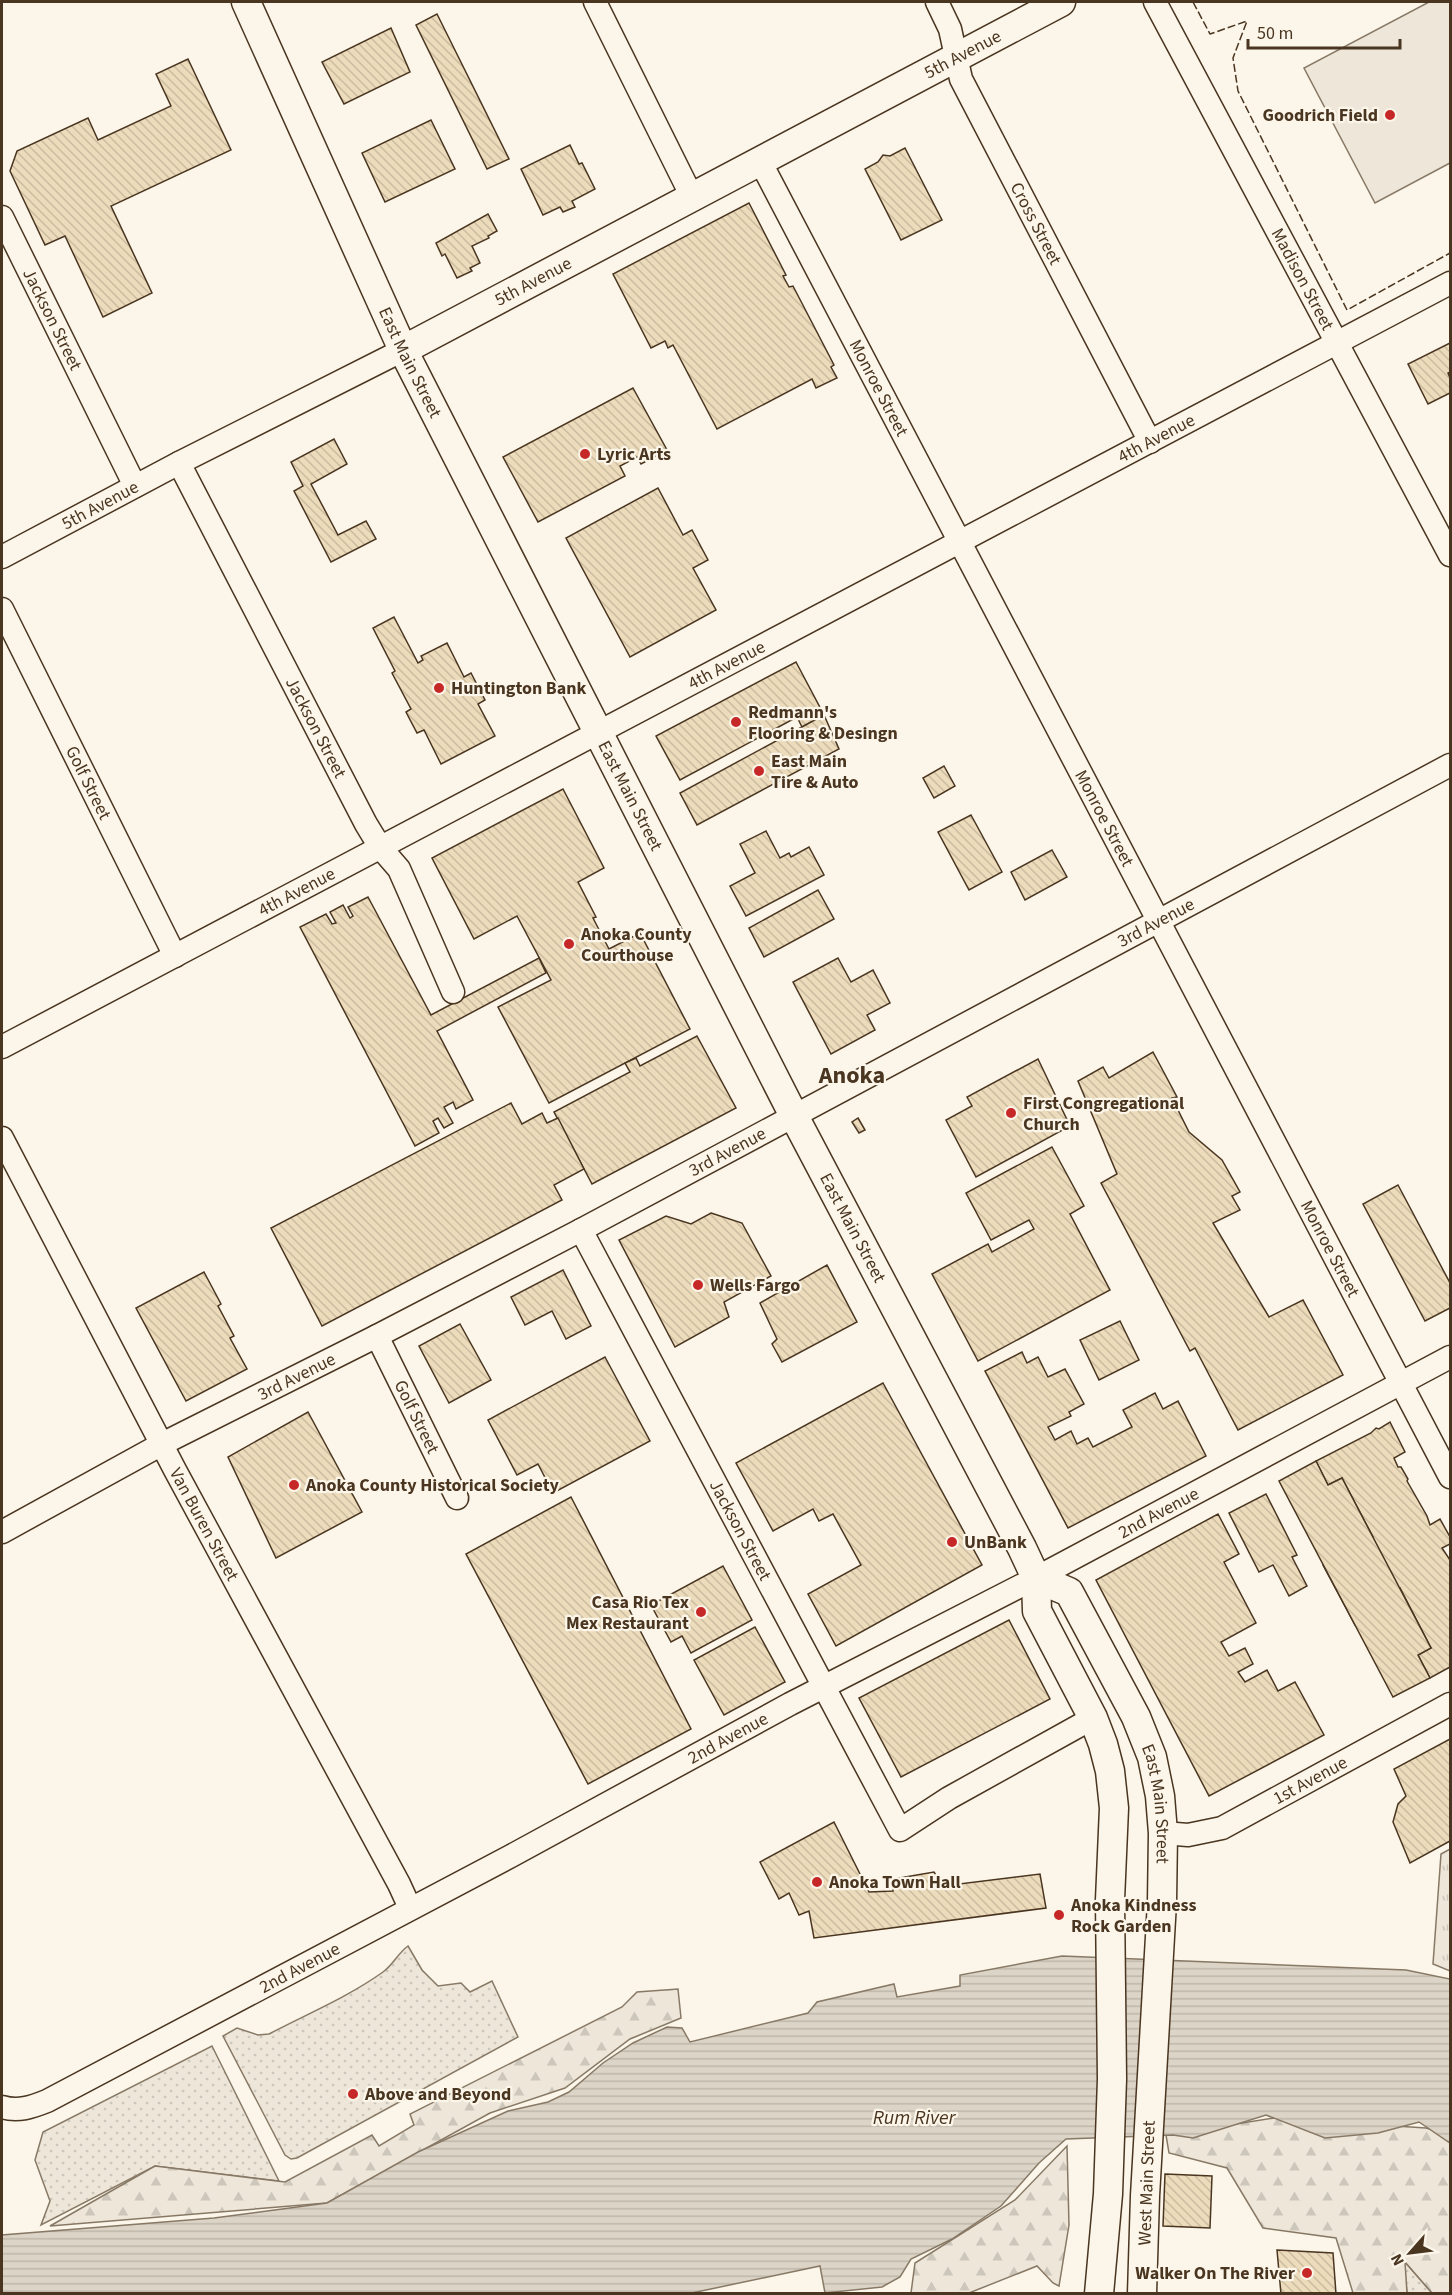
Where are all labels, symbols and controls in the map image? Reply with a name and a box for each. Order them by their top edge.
scale bar [1248,12,1400,50]
text: 50 m [1257,21,1293,46]
street label: 5th Avenue [920,23,1006,85]
place label: Goodrich Field [1263,103,1378,128]
marker: Goodrich Field [1383,108,1397,122]
street label: Cross Street [1004,178,1068,269]
street label: Madison Street [1265,224,1340,335]
street label: 5th Avenue [490,251,576,312]
street label: Jackson Street [17,264,88,374]
street label: East Main Street [373,303,448,422]
street label: Monroe Street [843,335,915,441]
street label: 4th Avenue [1113,407,1199,469]
place label: Lyric Arts [597,442,671,467]
marker: Lyric Arts [578,447,592,461]
street label: 5th Avenue [57,474,143,536]
street label: 4th Avenue [683,634,769,695]
street label: Jackson Street [279,673,353,783]
place label: Huntington Bank [451,676,587,701]
marker: Huntington Bank [432,681,446,695]
place label: Redmann's Flooring & Desingn [748,700,898,746]
marker: Redmann's Flooring & Desingn [729,715,743,729]
street label: East Main Street [592,736,669,855]
street label: Golf Street [60,741,117,824]
place label: East Main Tire & Auto [771,749,859,795]
marker: East Main Tire & Auto [752,764,766,778]
street label: Monroe Street [1069,765,1140,871]
street label: 4th Avenue [254,861,340,922]
street label: 3rd Avenue [1113,892,1199,953]
place label: Anoka County Courthouse [580,922,692,968]
marker: Anoka County Courthouse [562,937,576,951]
district label: Anoka [818,1058,885,1093]
place label: First Congregational Church [1023,1091,1184,1137]
marker: First Congregational Church [1004,1106,1018,1120]
street label: 3rd Avenue [684,1121,770,1183]
street label: East Main Street [814,1168,892,1287]
street label: Monroe Street [1294,1196,1366,1301]
place label: Wells Fargo [710,1273,800,1298]
marker: Wells Fargo [691,1278,705,1292]
street label: 3rd Avenue [253,1346,340,1407]
street label: Golf Street [388,1376,446,1458]
street label: Van Buren Street [163,1463,245,1585]
place label: Anoka County Historical Society [305,1473,560,1498]
street label: Jackson Street [704,1475,778,1585]
marker: Anoka County Historical Society [287,1478,301,1492]
street label: 2nd Avenue [1114,1481,1203,1544]
place label: UnBank [964,1530,1027,1555]
marker: UnBank [945,1535,959,1549]
place label: Casa Rio Tex Mex Restaurant [566,1590,689,1636]
marker: Casa Rio Tex Mex Restaurant [694,1605,708,1619]
street label: 2nd Avenue [683,1706,772,1770]
street label: East Main Street [1136,1740,1176,1864]
street label: 1st Avenue [1268,1750,1352,1811]
place label: Anoka Town Hall [828,1870,961,1895]
marker: Anoka Town Hall [810,1875,824,1889]
place label: Anoka Kindness Rock Garden [1070,1893,1197,1939]
marker: Anoka Kindness Rock Garden [1052,1908,1066,1922]
street label: 2nd Avenue [255,1936,344,1999]
place label: Above and Beyond [364,2082,511,2107]
marker: Above and Beyond [346,2087,360,2101]
water label: Rum River [873,2104,957,2132]
street label: West Main Street [1132,2120,1162,2246]
north arrow [1380,2223,1440,2283]
text: N [1385,2250,1410,2269]
place label: Walker On The River [1135,2261,1296,2286]
marker: Walker On The River [1300,2266,1314,2280]

